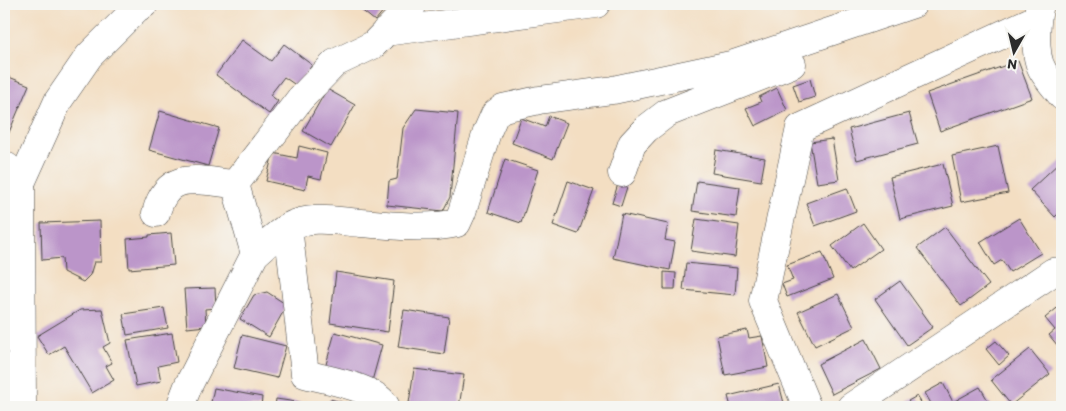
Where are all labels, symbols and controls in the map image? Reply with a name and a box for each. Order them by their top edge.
north arrow [988,28,1038,78]
text: N [1006,55,1018,73]

